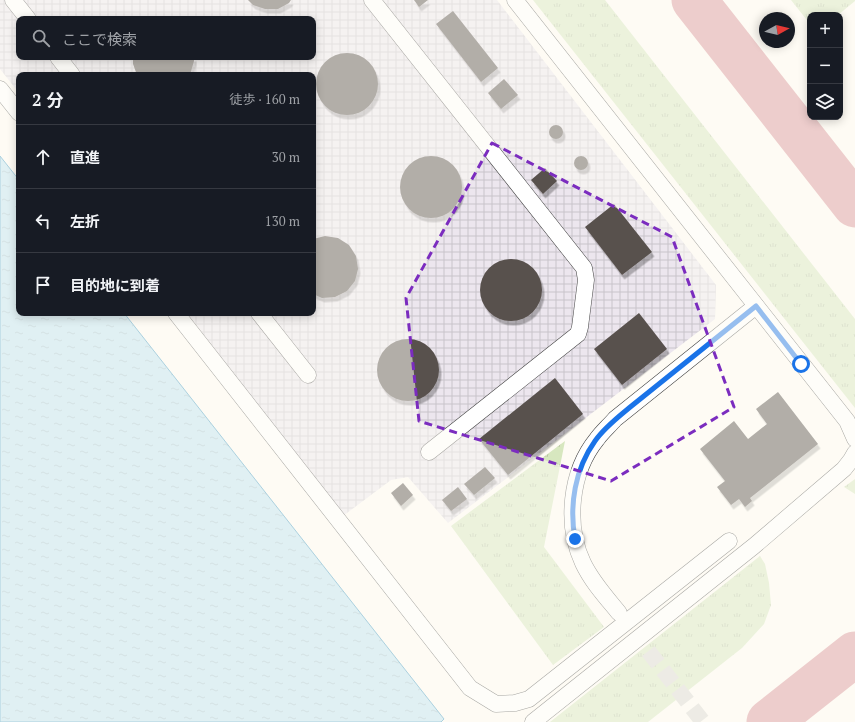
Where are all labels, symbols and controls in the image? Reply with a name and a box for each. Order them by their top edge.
north arrow [759,12,795,48]
map controls [807,12,843,120]
button: + [807,12,843,48]
search box [16,16,316,60]
icon: search [30,27,52,49]
text: ここで検索 [62,29,137,49]
button: − [807,48,843,84]
button: layers [807,84,843,120]
text: 2 分 [32,88,63,111]
text: 徒歩 · 160 m [229,90,300,108]
icon: ahead [32,146,54,168]
text: 直進 [70,147,100,167]
text: 30 m [272,148,300,166]
icon: left [32,210,54,232]
text: 左折 [70,211,100,231]
text: 130 m [265,212,300,230]
icon: arrive [32,274,54,296]
text: 目的地に到着 [70,275,160,295]
route start [792,355,810,373]
route end [566,530,584,548]

